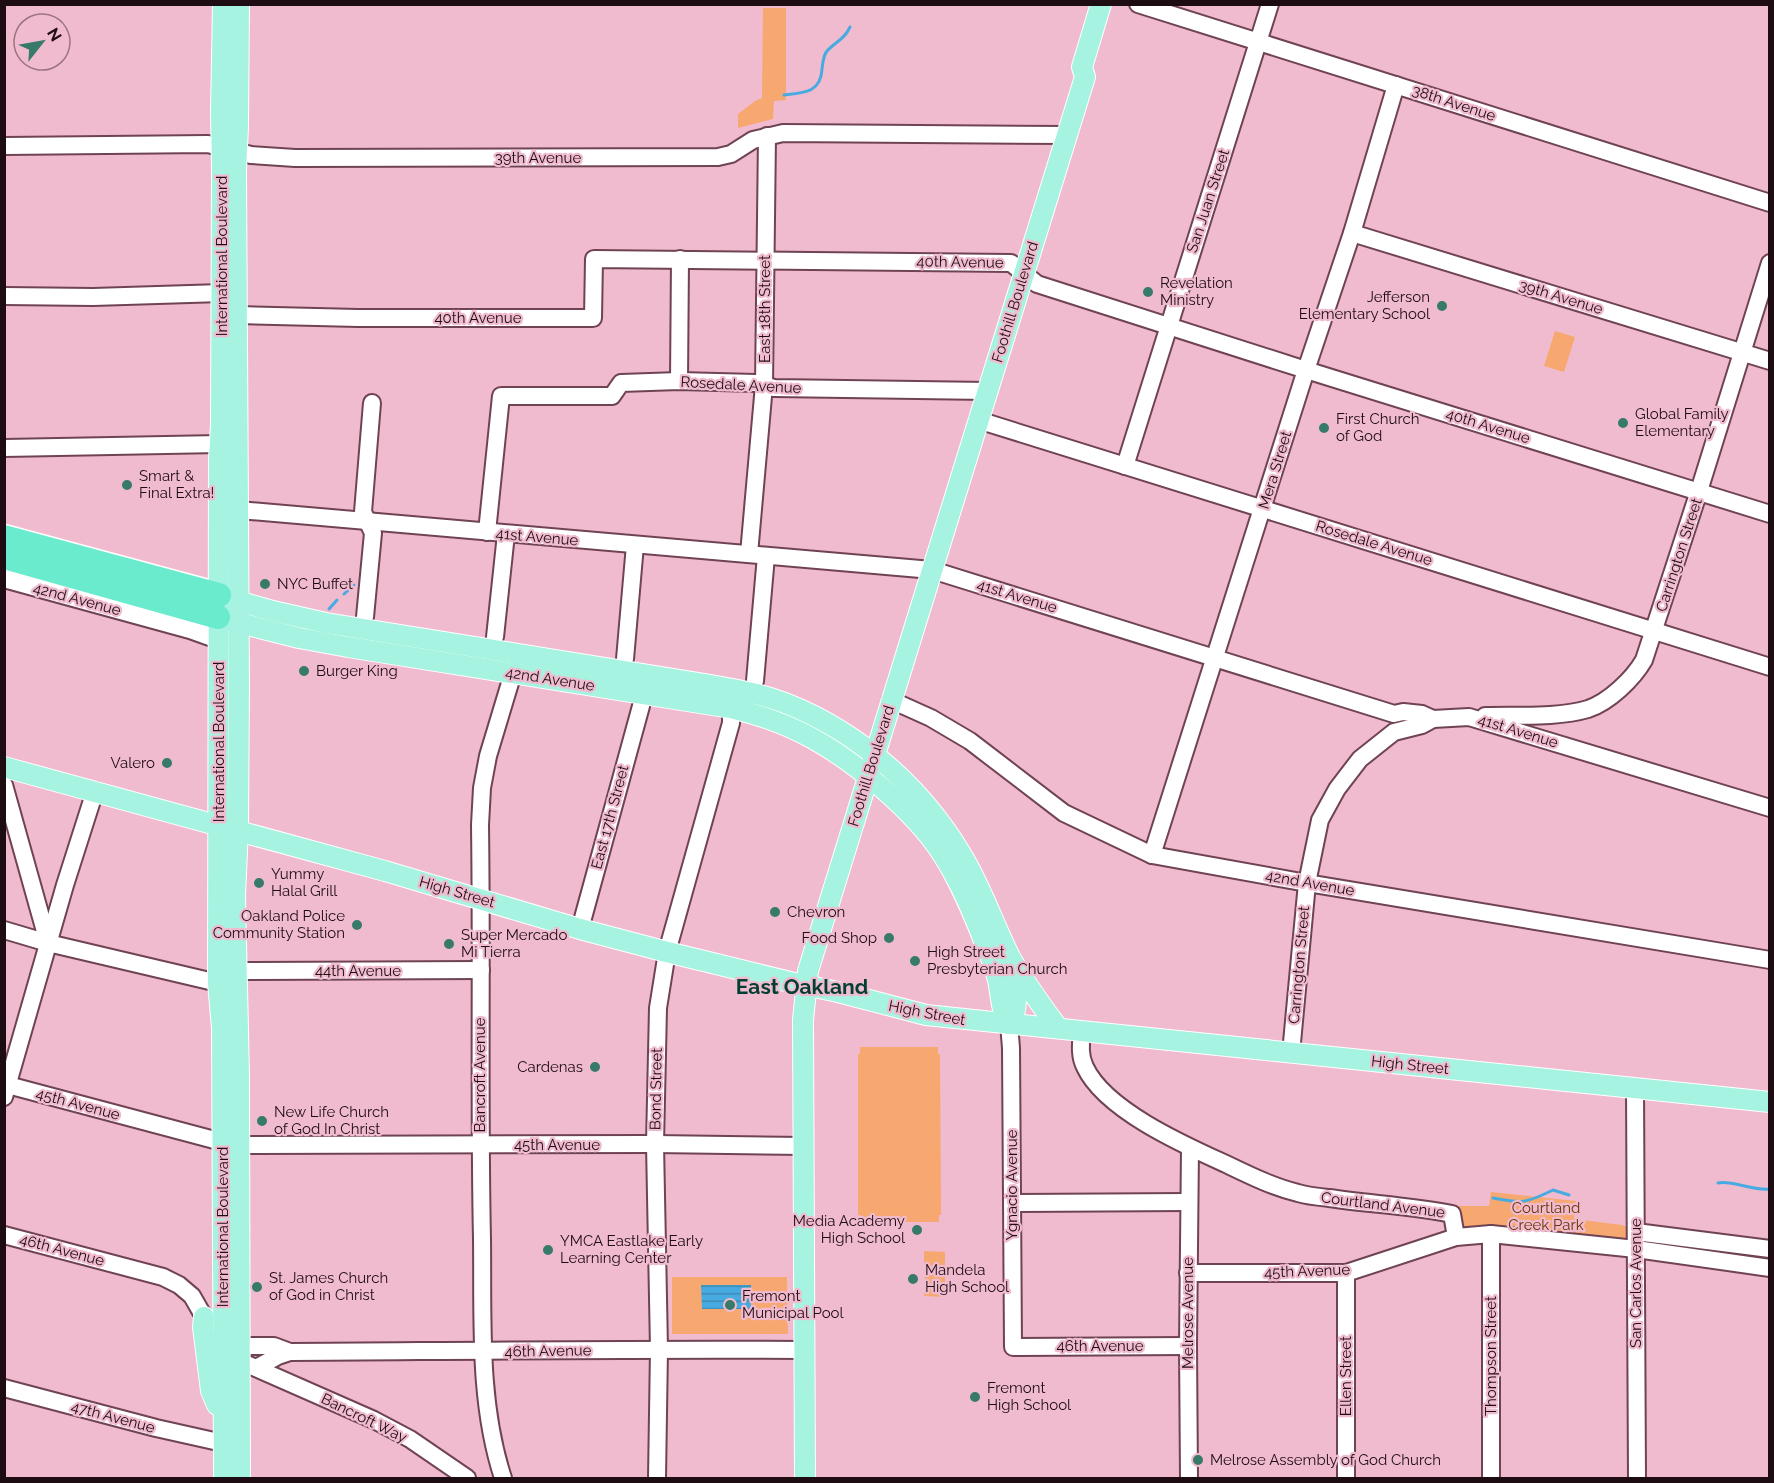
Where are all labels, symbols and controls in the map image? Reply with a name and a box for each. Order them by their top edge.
north arrow [12,12,72,72]
text: N [43,24,66,45]
street label: 38th Avenue [1410,81,1498,125]
street label: San Juan Street [1183,147,1233,255]
street label: 39th Avenue [495,149,581,167]
street label: International Boulevard [213,176,231,336]
street label: Foothill Boulevard [988,239,1042,365]
street label: 40th Avenue [916,252,1004,272]
street label: East 18th Street [756,255,774,363]
place label: Revelation Ministry [1160,274,1233,309]
street label: 39th Avenue [1517,276,1605,318]
marker: Revelation Ministry [1141,285,1155,299]
place label: Jefferson Elementary School [1299,288,1431,323]
marker: Jefferson Elementary School [1435,299,1449,313]
street label: 40th Avenue [434,309,522,327]
street label: Rosedale Avenue [680,373,802,397]
street label: 40th Avenue [1444,405,1532,447]
place label: Global Family Elementary [1635,405,1729,440]
place label: First Church of God [1336,410,1419,445]
marker: Global Family Elementary [1616,416,1630,430]
marker: First Church of God [1317,421,1331,435]
street label: Mera Street [1255,429,1295,511]
place label: Smart & Final Extra! [139,467,214,502]
marker: Smart & Final Extra! [120,478,134,492]
street label: Carrington Street [1652,496,1706,614]
street label: Rosedale Avenue [1314,517,1435,569]
street label: 41st Avenue [495,524,579,550]
place label: NYC Buffet [277,575,353,593]
street label: 41st Avenue [975,575,1059,617]
marker: NYC Buffet [258,577,272,591]
street label: 42nd Avenue [31,579,123,619]
street label: International Boulevard [210,662,228,822]
place label: Burger King [316,662,398,680]
street label: 42nd Avenue [504,663,596,695]
marker: Burger King [297,664,311,678]
street label: Foothill Boulevard [844,703,898,829]
street label: 41st Avenue [1476,710,1560,752]
place label: Valero [111,754,155,772]
marker: Valero [160,756,174,770]
street label: East 17th Street [587,763,633,871]
place label: Yummy Halal Grill [271,865,338,900]
street label: 42nd Avenue [1264,866,1356,900]
street label: High Street [417,873,497,911]
marker: Yummy Halal Grill [252,876,266,890]
place label: Chevron [787,903,845,921]
marker: Chevron [768,905,782,919]
street label: Carrington Street [1285,905,1313,1025]
place label: Oakland Police Community Station [213,907,345,942]
marker: Oakland Police Community Station [350,918,364,932]
place label: Super Mercado Mi Tierra [461,926,567,961]
place label: Food Shop [802,929,877,947]
marker: Food Shop [882,931,896,945]
marker: Super Mercado Mi Tierra [442,937,456,951]
place label: High Street Presbyterian Church [927,943,1067,978]
marker: High Street Presbyterian Church [908,954,922,968]
street label: 44th Avenue [315,962,401,980]
district label: East Oakland [736,974,868,999]
street label: High Street [887,997,967,1029]
street label: Bancroft Avenue [471,1017,489,1132]
street label: Bond Street [646,1048,666,1130]
street label: High Street [1370,1052,1450,1078]
place label: Cardenas [517,1058,583,1076]
marker: Cardenas [588,1060,602,1074]
street label: 45th Avenue [34,1084,122,1124]
place label: New Life Church of God In Christ [274,1103,389,1138]
marker: New Life Church of God In Christ [255,1114,269,1128]
street label: Ygnacio Avenue [1003,1129,1021,1241]
street label: 45th Avenue [514,1136,600,1154]
street label: International Boulevard [214,1147,232,1307]
street label: Courtland Avenue [1320,1188,1446,1222]
park label: Courtland Creek Park [1508,1199,1584,1234]
place label: Media Academy High School [793,1212,906,1247]
street label: San Carlos Avenue [1627,1218,1645,1348]
marker: Media Academy High School [910,1223,924,1237]
street label: 46th Avenue [18,1230,107,1270]
place label: YMCA Eastlake Early Learning Center [560,1232,703,1267]
marker: YMCA Eastlake Early Learning Center [541,1243,555,1257]
street label: Melrose Avenue [1179,1257,1197,1369]
street label: 45th Avenue [1264,1260,1351,1281]
place label: Mandela High School [925,1261,1010,1296]
place label: St. James Church of God in Christ [269,1269,388,1304]
marker: Mandela High School [906,1272,920,1286]
marker: St. James Church of God in Christ [250,1280,264,1294]
place label: Fremont Municipal Pool [742,1287,845,1322]
street label: Thompson Street [1482,1296,1500,1416]
marker: Fremont Municipal Pool [723,1298,737,1312]
street label: Ellen Street [1337,1336,1355,1416]
street label: 46th Avenue [1056,1337,1144,1355]
street label: 46th Avenue [504,1341,592,1361]
place label: Fremont High School [987,1379,1072,1414]
street label: Bancroft Way [318,1389,410,1447]
marker: Fremont High School [968,1390,982,1404]
street label: 47th Avenue [69,1397,157,1437]
place label: Melrose Assembly of God Church [1210,1451,1441,1469]
marker: Melrose Assembly of God Church [1191,1453,1205,1467]

